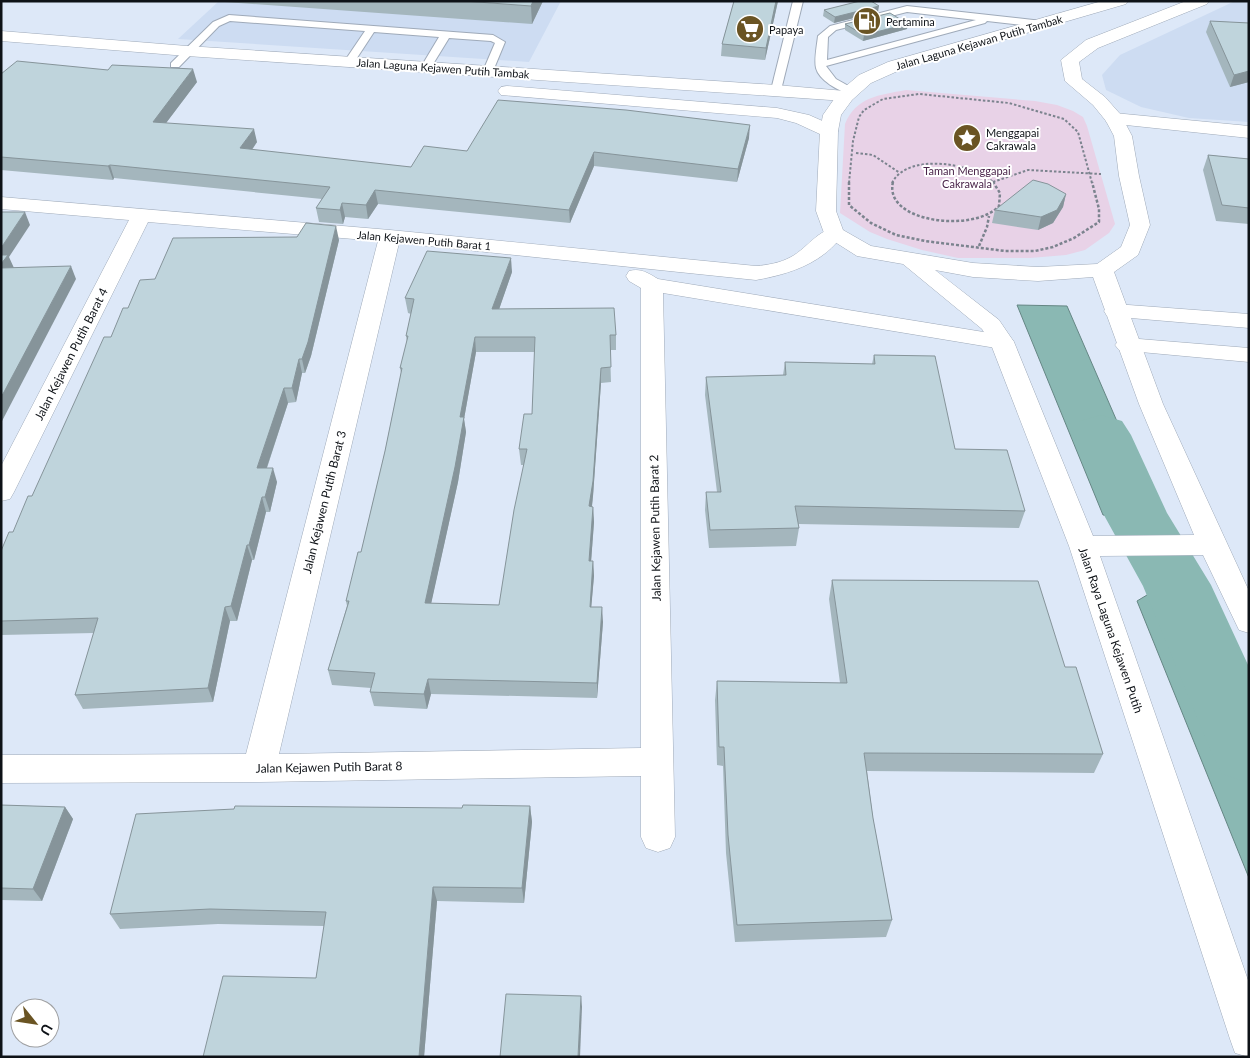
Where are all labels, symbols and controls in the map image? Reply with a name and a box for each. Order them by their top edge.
fuel station icon: Pertamina [852,6,882,36]
street label: Jalan Laguna Kejawan Putih Tambak [894,12,1064,72]
supermarket icon: Papaya [735,14,765,44]
place label: Pertamina [886,15,935,28]
place label: Papaya [769,23,803,36]
street label: Jalan Laguna Kejawen Putih Tambak [356,55,530,81]
place icon: Menggapai Cakrawala [952,123,982,153]
place label: Menggapai Cakrawala [986,126,1040,152]
park label: Taman Menggapai Cakrawala [923,164,1011,190]
street label: Jalan Kejawen Putih Barat 1 [357,228,491,252]
street label: Jalan Kejawen Putih Barat 4 [31,285,111,423]
street label: Jalan Kejawen Putih Barat 3 [299,429,349,575]
street label: Jalan Kejawen Putih Barat 2 [646,455,664,601]
street label: Jalan Raya Laguna Kejawen Putih [1076,545,1146,715]
street label: Jalan Kejawen Putih Barat 8 [256,758,402,776]
north arrow [10,998,60,1048]
text: U [37,1021,57,1039]

